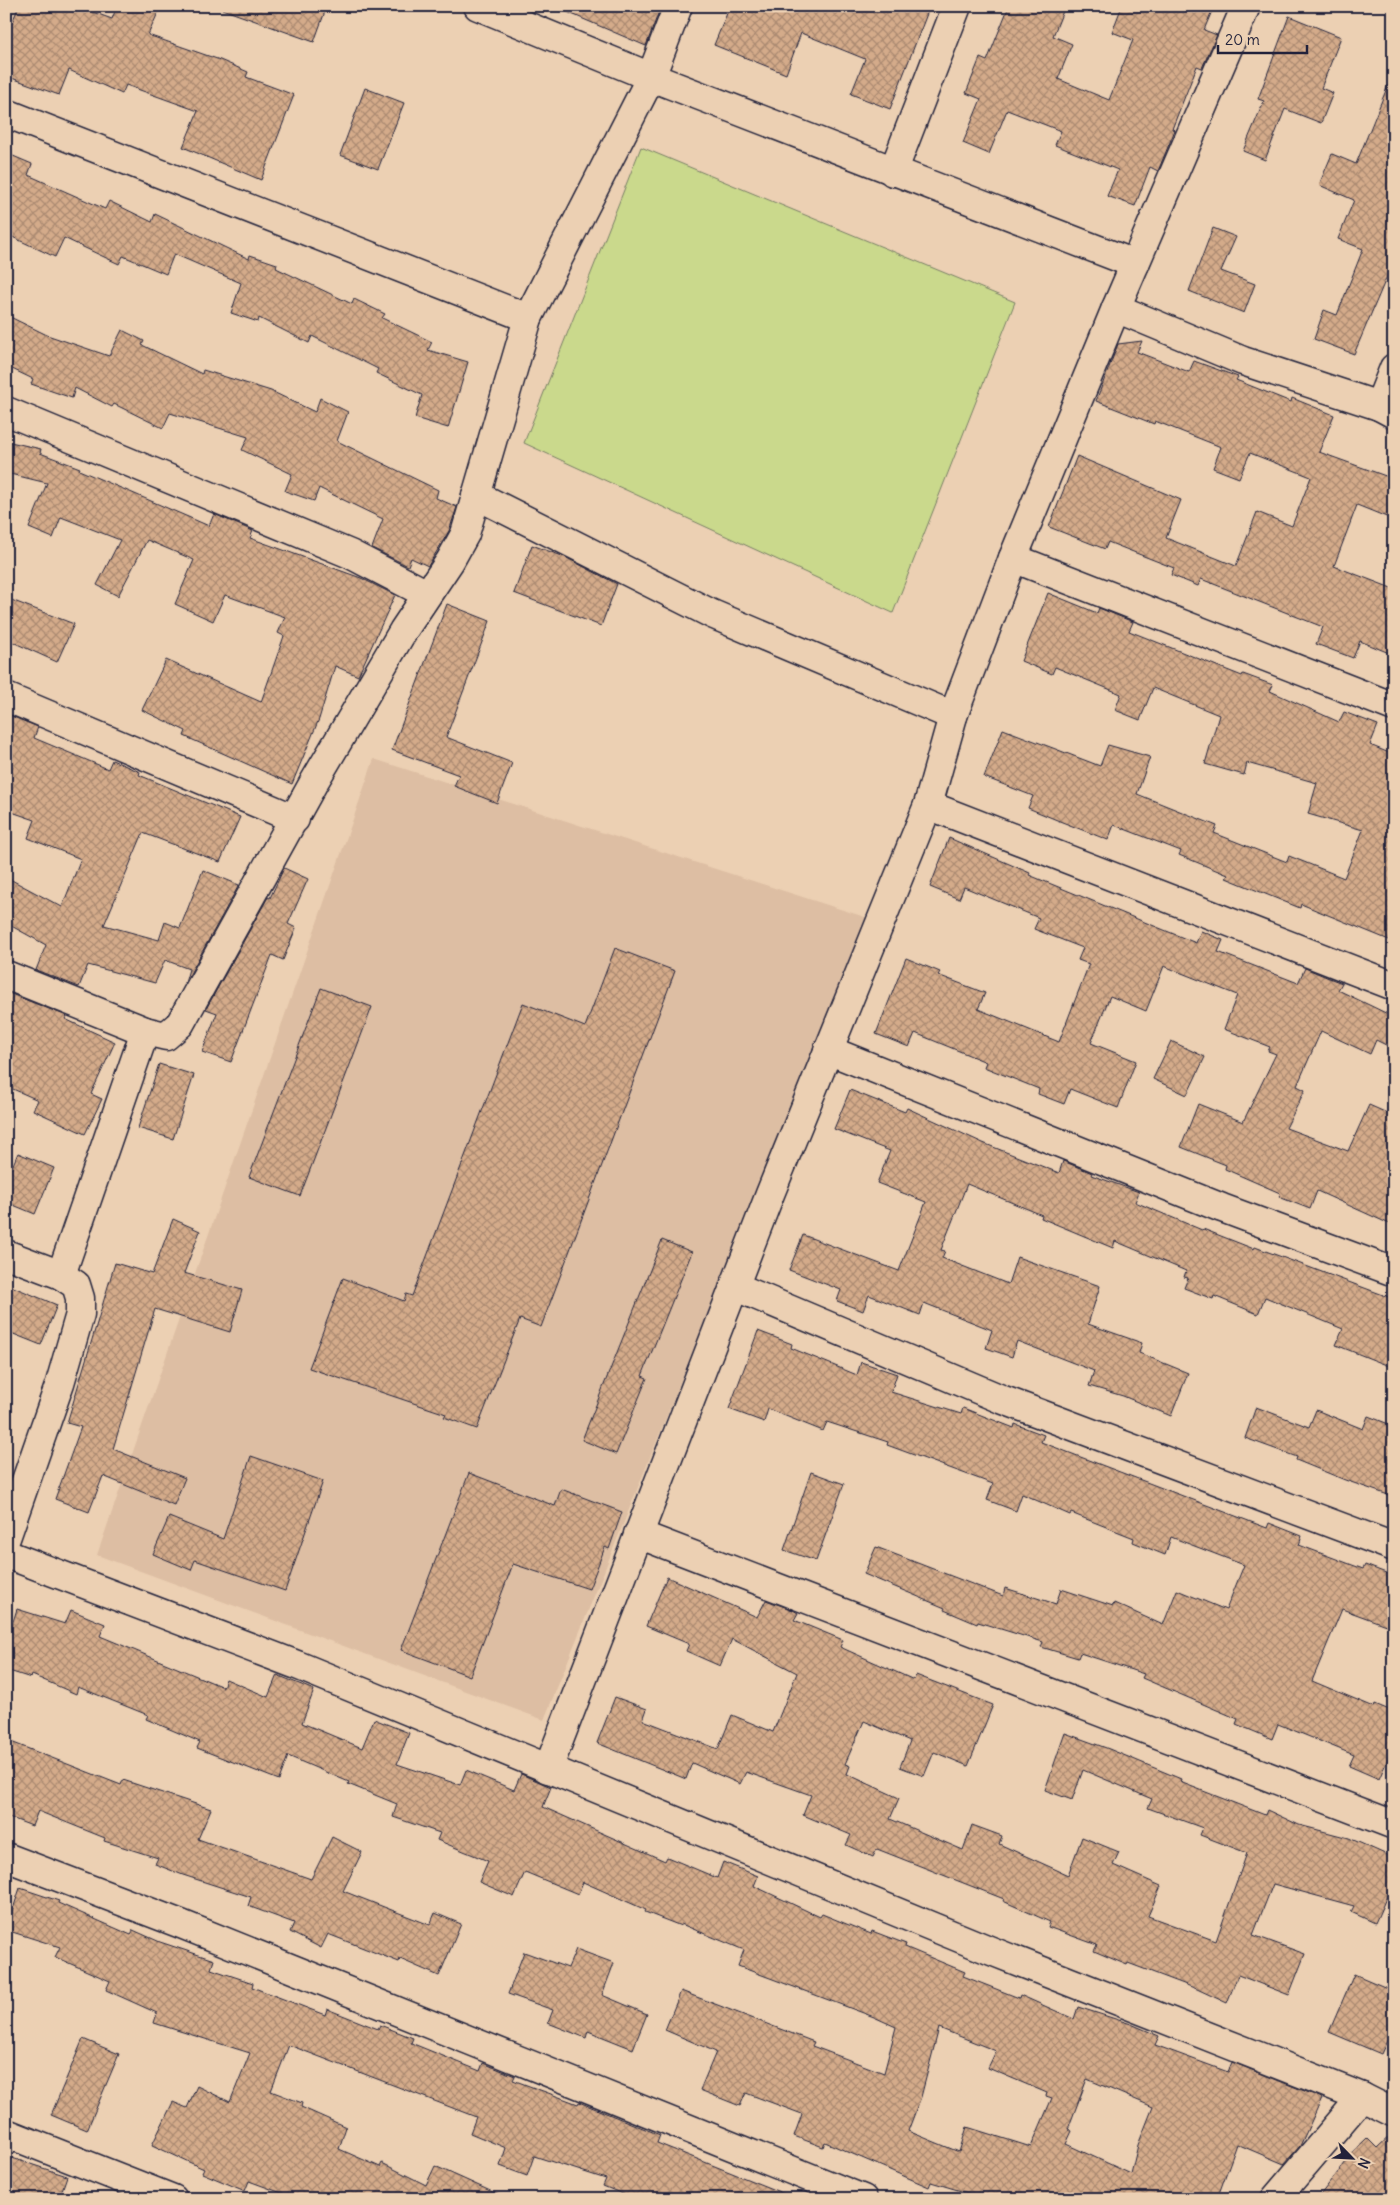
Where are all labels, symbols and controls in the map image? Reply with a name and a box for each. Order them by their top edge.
scale bar [1218,22,1306,54]
text: 20 m [1225,30,1260,49]
north arrow [1328,2132,1378,2182]
text: N [1354,2155,1374,2171]

